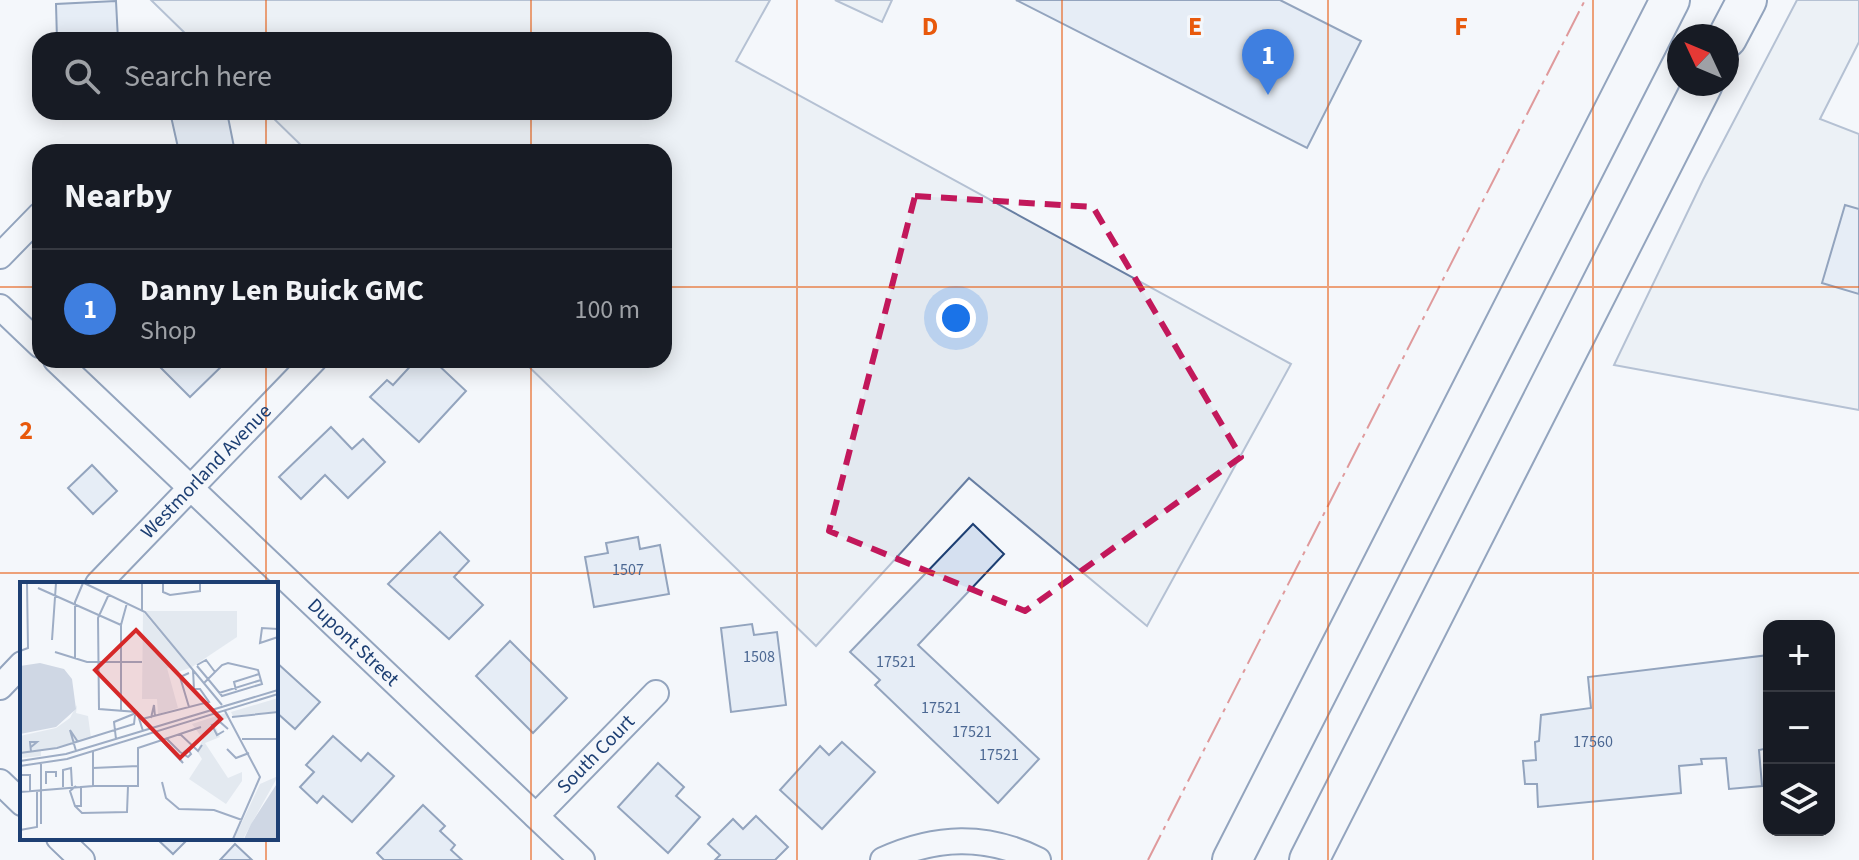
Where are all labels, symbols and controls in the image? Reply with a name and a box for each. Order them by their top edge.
text: D [922,8,938,45]
text: E [1188,8,1202,45]
text: F [1454,8,1468,45]
north arrow [1667,24,1739,96]
pin: 1 [1242,29,1294,95]
search box [32,32,672,120]
icon: search [60,54,104,98]
text: Search here [124,55,272,98]
text: Nearby [64,172,172,221]
text: Danny Len Buick GMC [140,269,424,312]
text: 1 [83,291,97,328]
text: 100 m [574,291,640,328]
your location [936,298,976,338]
text: Shop [140,312,197,349]
street label: Westmorland Avenue [135,398,278,545]
text: 2 [19,412,33,449]
house number: 1507 [612,559,644,581]
inset map [20,582,278,840]
street label: Dupont Street [301,592,405,693]
map controls [1763,620,1835,836]
button: + [1763,620,1835,692]
house number: 1508 [743,646,775,668]
house number: 17521 [876,651,916,673]
button: − [1763,692,1835,764]
house number: 17521 [921,697,961,719]
street label: South Court [551,708,641,800]
house number: 17521 [952,721,992,743]
house number: 17560 [1573,731,1613,753]
house number: 17521 [979,744,1019,766]
button: layers [1763,764,1835,836]

